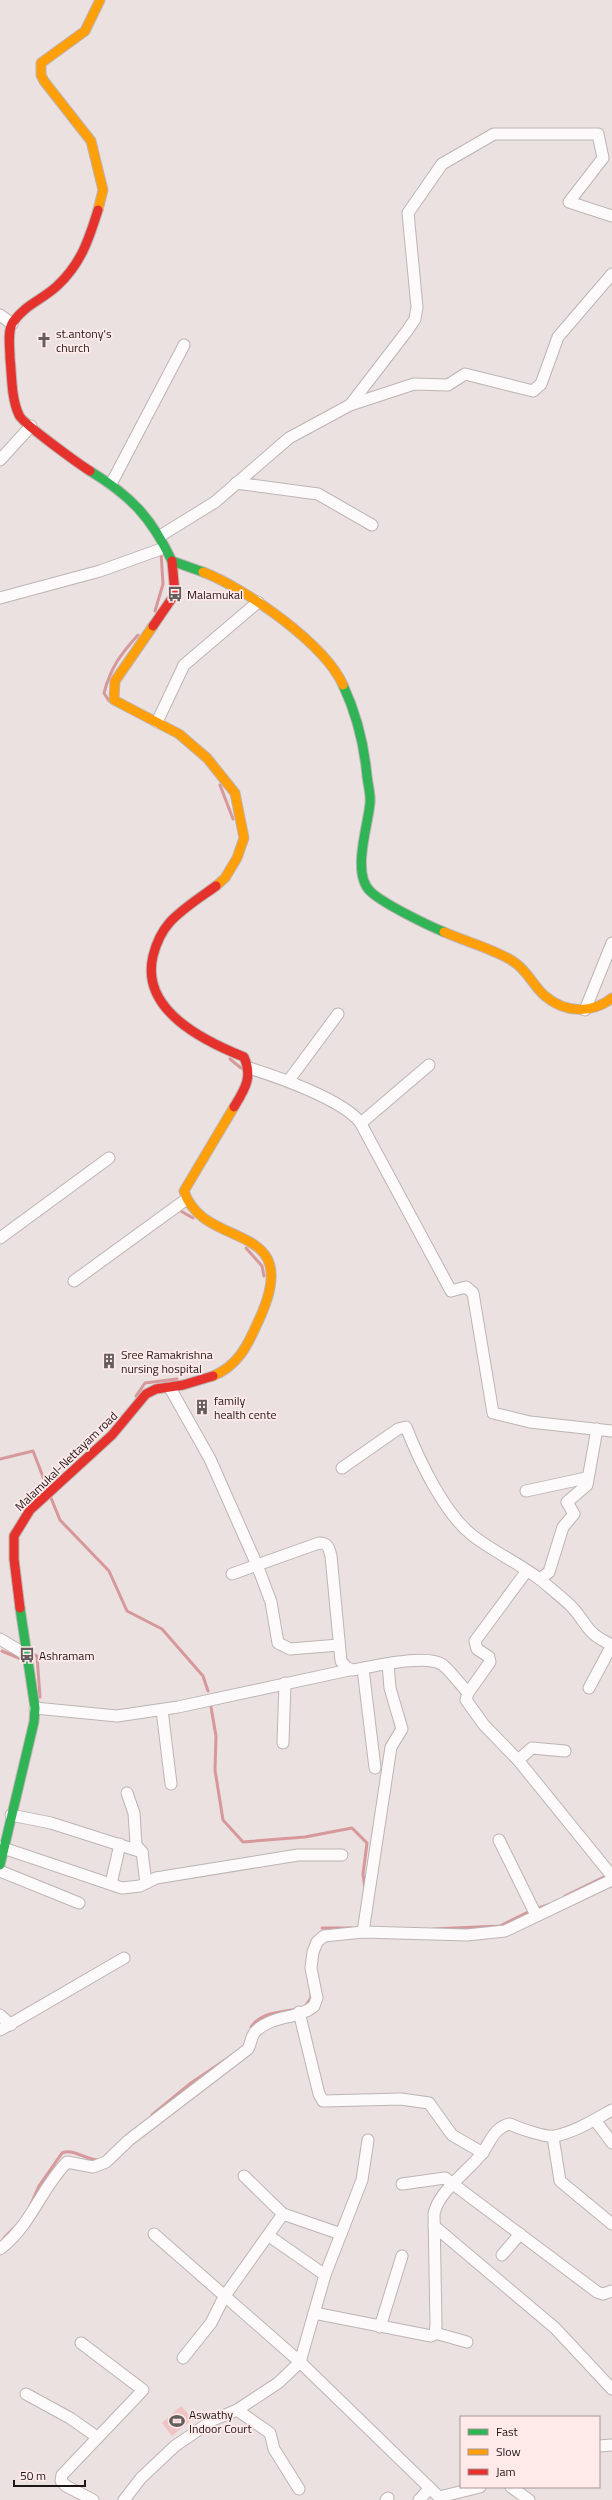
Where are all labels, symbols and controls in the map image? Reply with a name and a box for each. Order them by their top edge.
place label: st.antony's church [56,324,112,357]
church icon: st.antony's church [35,331,53,349]
bus stop icon: Malamukal [166,585,184,603]
place label: Malamukal [187,585,243,604]
place label: Sree Ramakrishna nursing hospital [121,1345,213,1378]
building icon: Sree Ramakrishna nursing hospital [100,1352,118,1370]
place label: family health cente [214,1391,277,1424]
building icon: family health cente [193,1398,211,1416]
street label: Malamukal-Nettayam road [10,1407,122,1515]
bus stop icon: Ashramam [18,1646,36,1664]
place label: Ashramam [39,1646,94,1665]
place label: Aswathy Indoor Court [189,2405,252,2438]
sports icon: Aswathy Indoor Court [168,2412,186,2430]
legend [460,2416,600,2488]
text: Fast [496,2422,519,2441]
text: Slow [496,2442,521,2461]
scale bar [14,2462,85,2488]
text: Jam [496,2462,516,2481]
text: 50 m [20,2466,46,2485]

